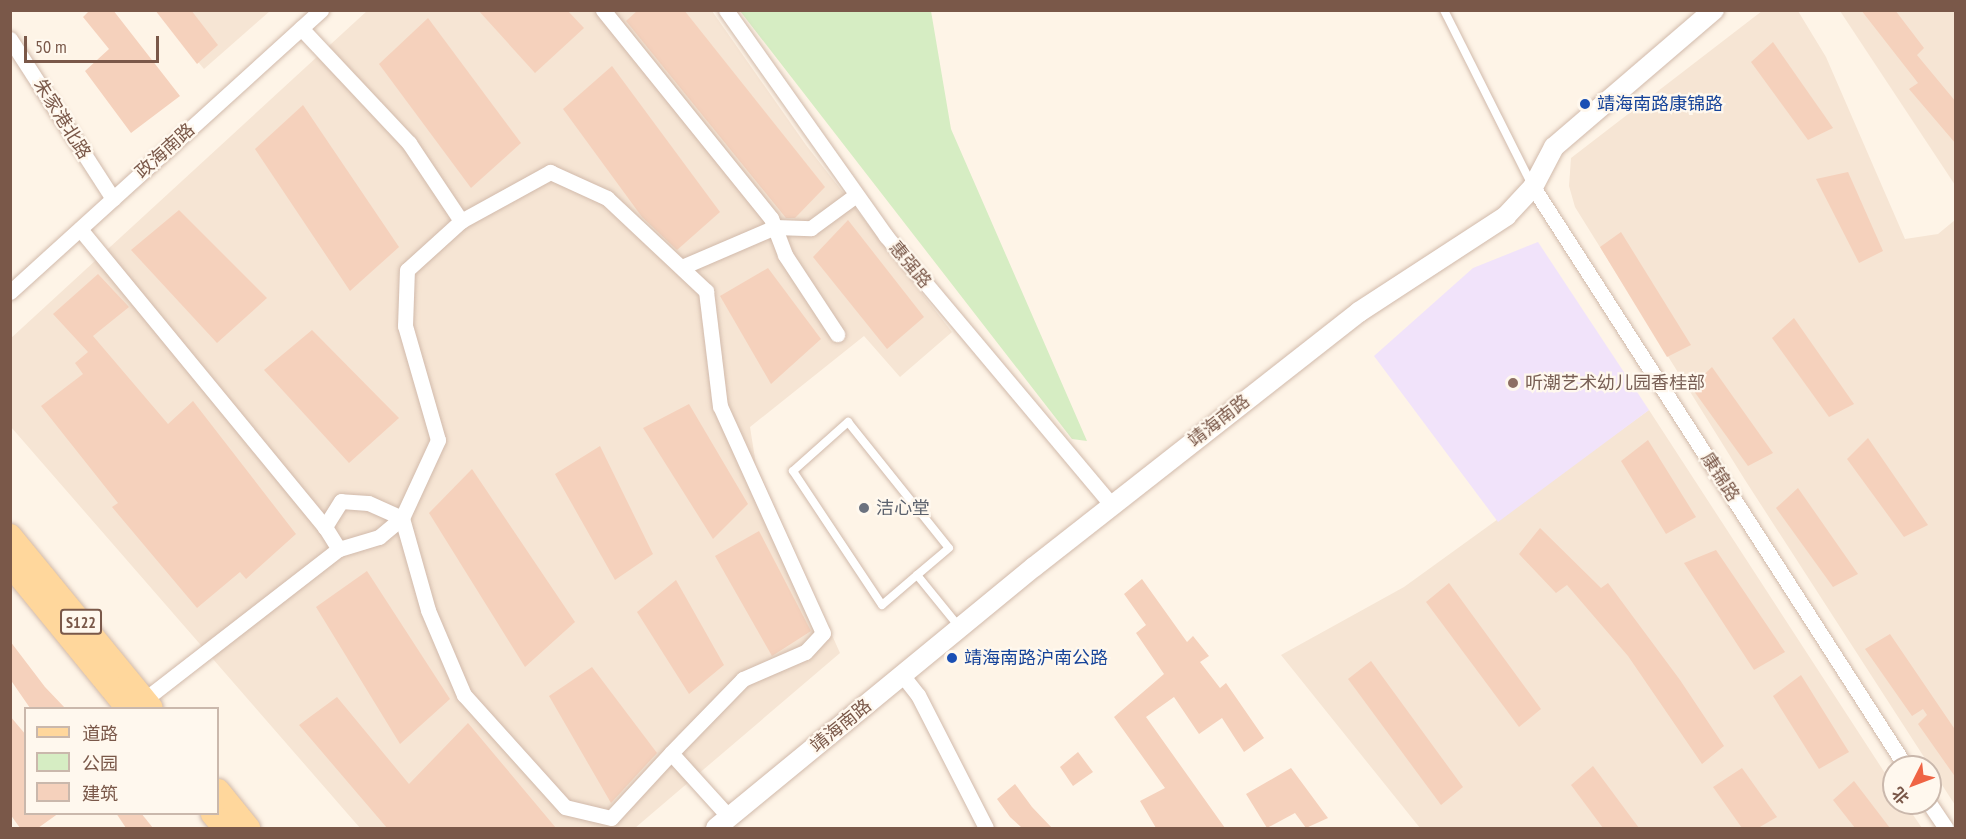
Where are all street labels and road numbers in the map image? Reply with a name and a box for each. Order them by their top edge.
street label: 朱家港北路 [29,75,95,163]
street label: 政海南路 [131,119,199,183]
street label: 惠强路 [884,237,936,293]
street label: 靖海南路 [1184,390,1254,452]
street label: 康锦路 [1696,448,1744,506]
road number: S122 [60,609,102,635]
street label: 靖海南路 [806,695,876,757]

